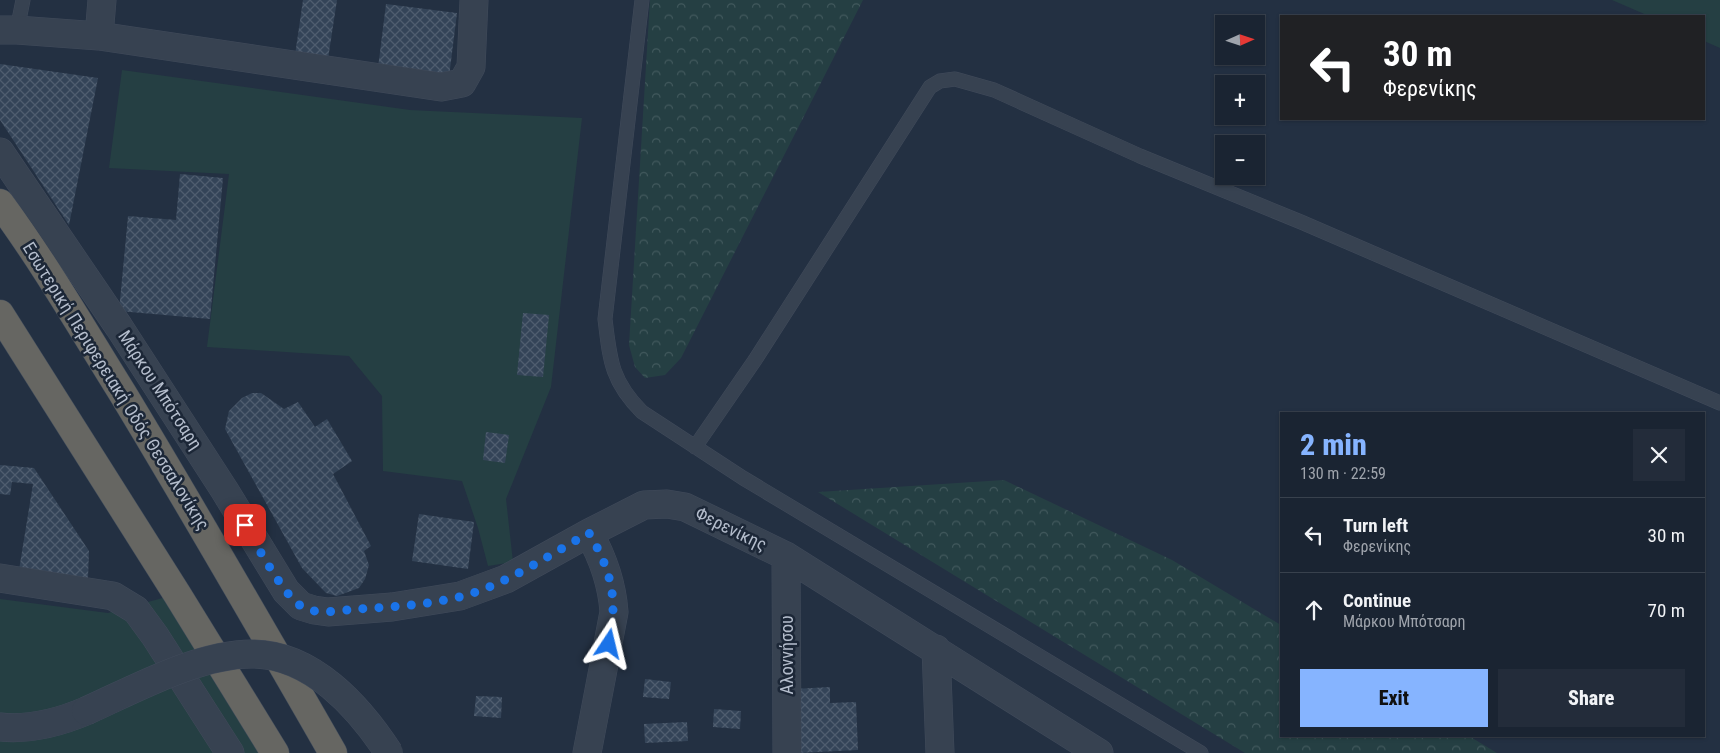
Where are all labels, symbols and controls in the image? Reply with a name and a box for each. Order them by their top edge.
north arrow [1215,15,1265,65]
map controls [1215,15,1265,185]
text: 30 m [1383,34,1452,75]
icon: left [1300,35,1365,100]
button: + [1215,75,1265,125]
text: Φερενίκης [1383,76,1477,101]
button: − [1215,135,1265,185]
street label: Εσωτερική Περιφερειακή Οδός Θεσσαλονίκης [19,238,214,533]
street label: Μάρκου Μπότσαρη [114,326,207,453]
text: 2 min [1300,427,1367,462]
button: close [1633,429,1685,481]
text: 130 m · 22:59 [1300,464,1386,483]
street label: Φερενίκης [692,502,770,555]
pin [224,504,266,546]
icon: arrive [231,511,259,539]
text: Turn left [1343,514,1408,537]
icon: left [1300,521,1328,549]
text: 30 m [1648,524,1685,547]
text: Φερενίκης [1343,537,1411,556]
text: Continue [1343,589,1411,612]
icon: ahead [1300,596,1328,624]
text: 70 m [1648,599,1685,622]
text: Μάρκου Μπότσαρη [1343,612,1466,631]
street label: Αλοννήσου [776,615,797,695]
position arrow [582,617,634,669]
button: Exit [1300,669,1488,727]
button: Share [1498,669,1685,727]

